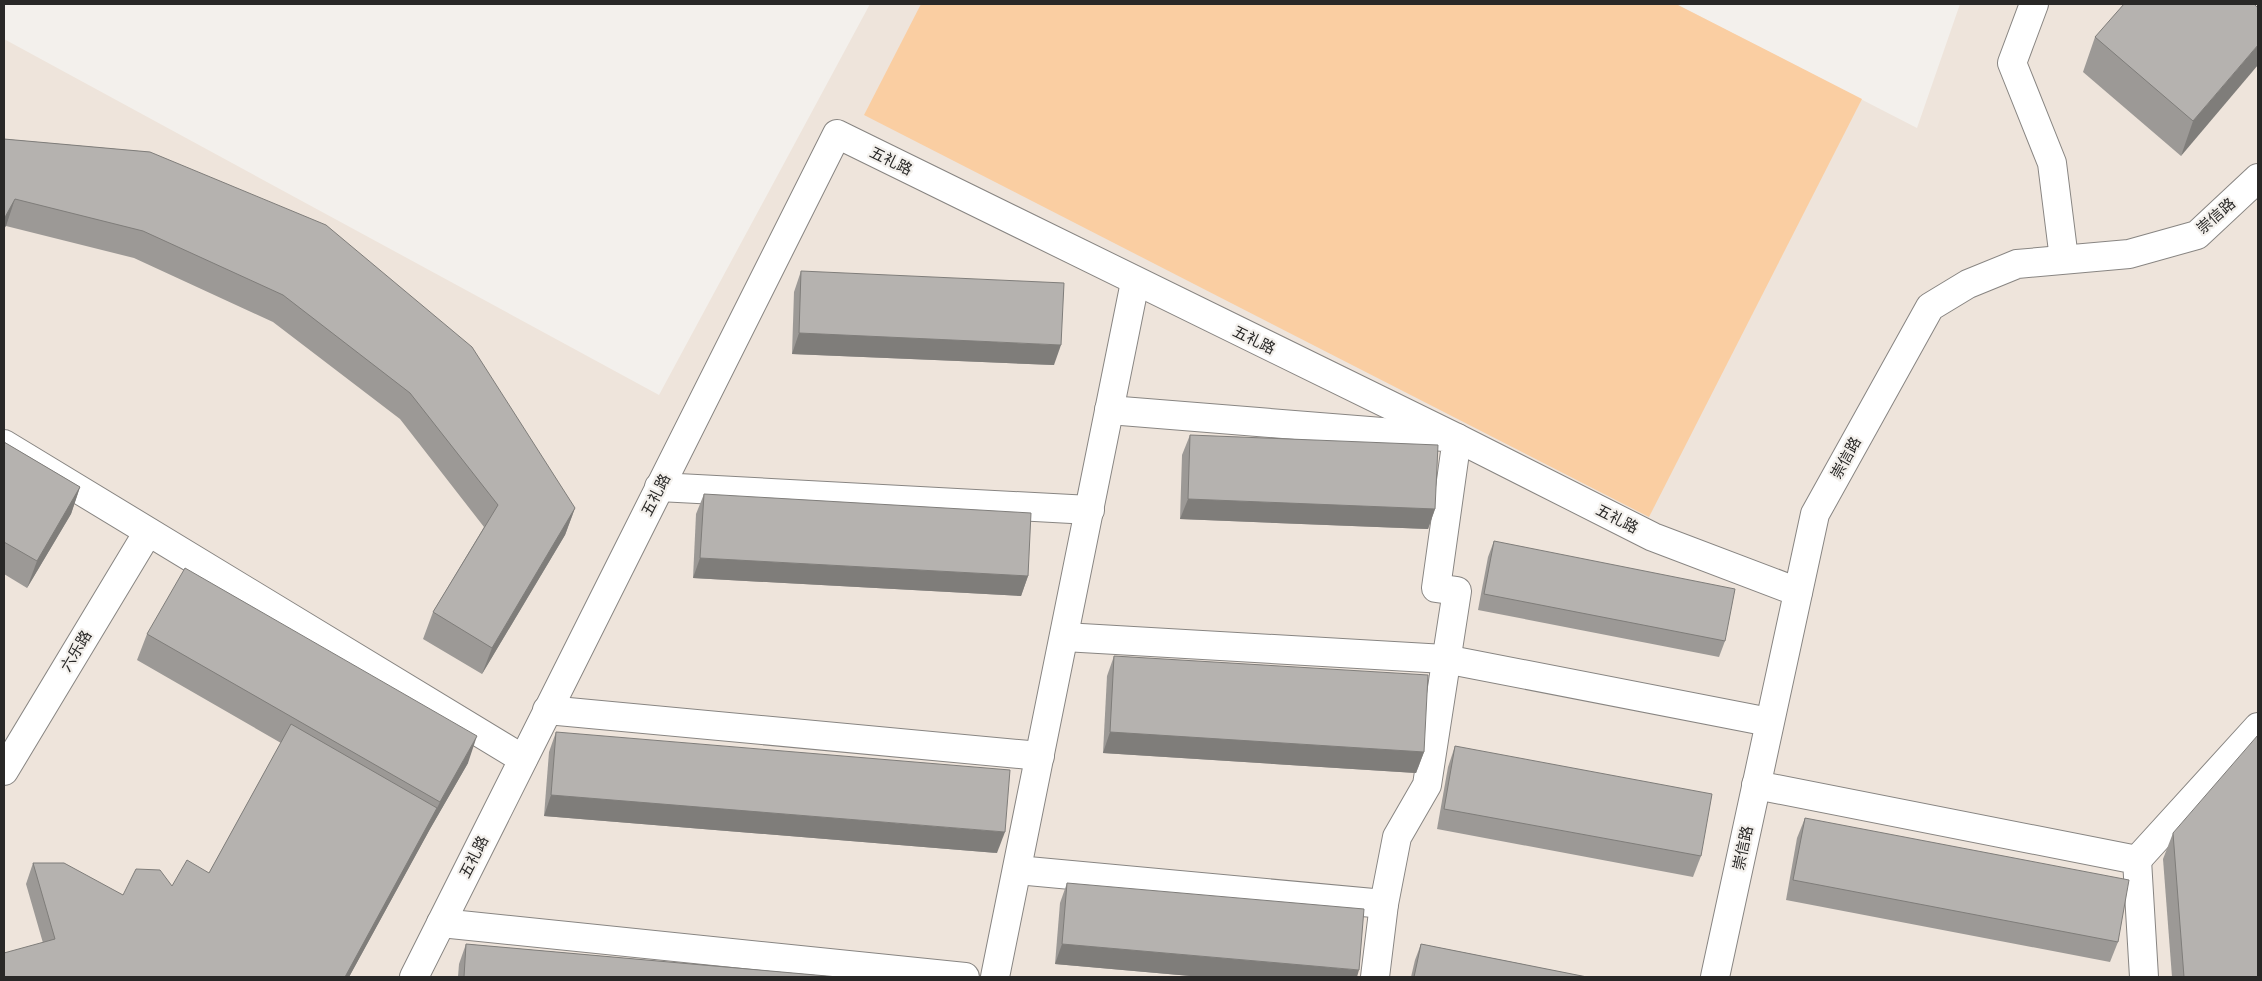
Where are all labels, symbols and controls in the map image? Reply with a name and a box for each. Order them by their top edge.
street label: 五礼路 [867,143,915,179]
street label: 崇信路 [2193,194,2239,238]
street label: 五礼路 [1230,322,1278,358]
street label: 崇信路 [1827,434,1865,482]
street label: 五礼路 [638,471,674,519]
street label: 五礼路 [1593,501,1641,537]
street label: 六乐路 [57,627,95,675]
street label: 崇信路 [1730,824,1756,872]
street label: 五礼路 [456,833,492,881]

